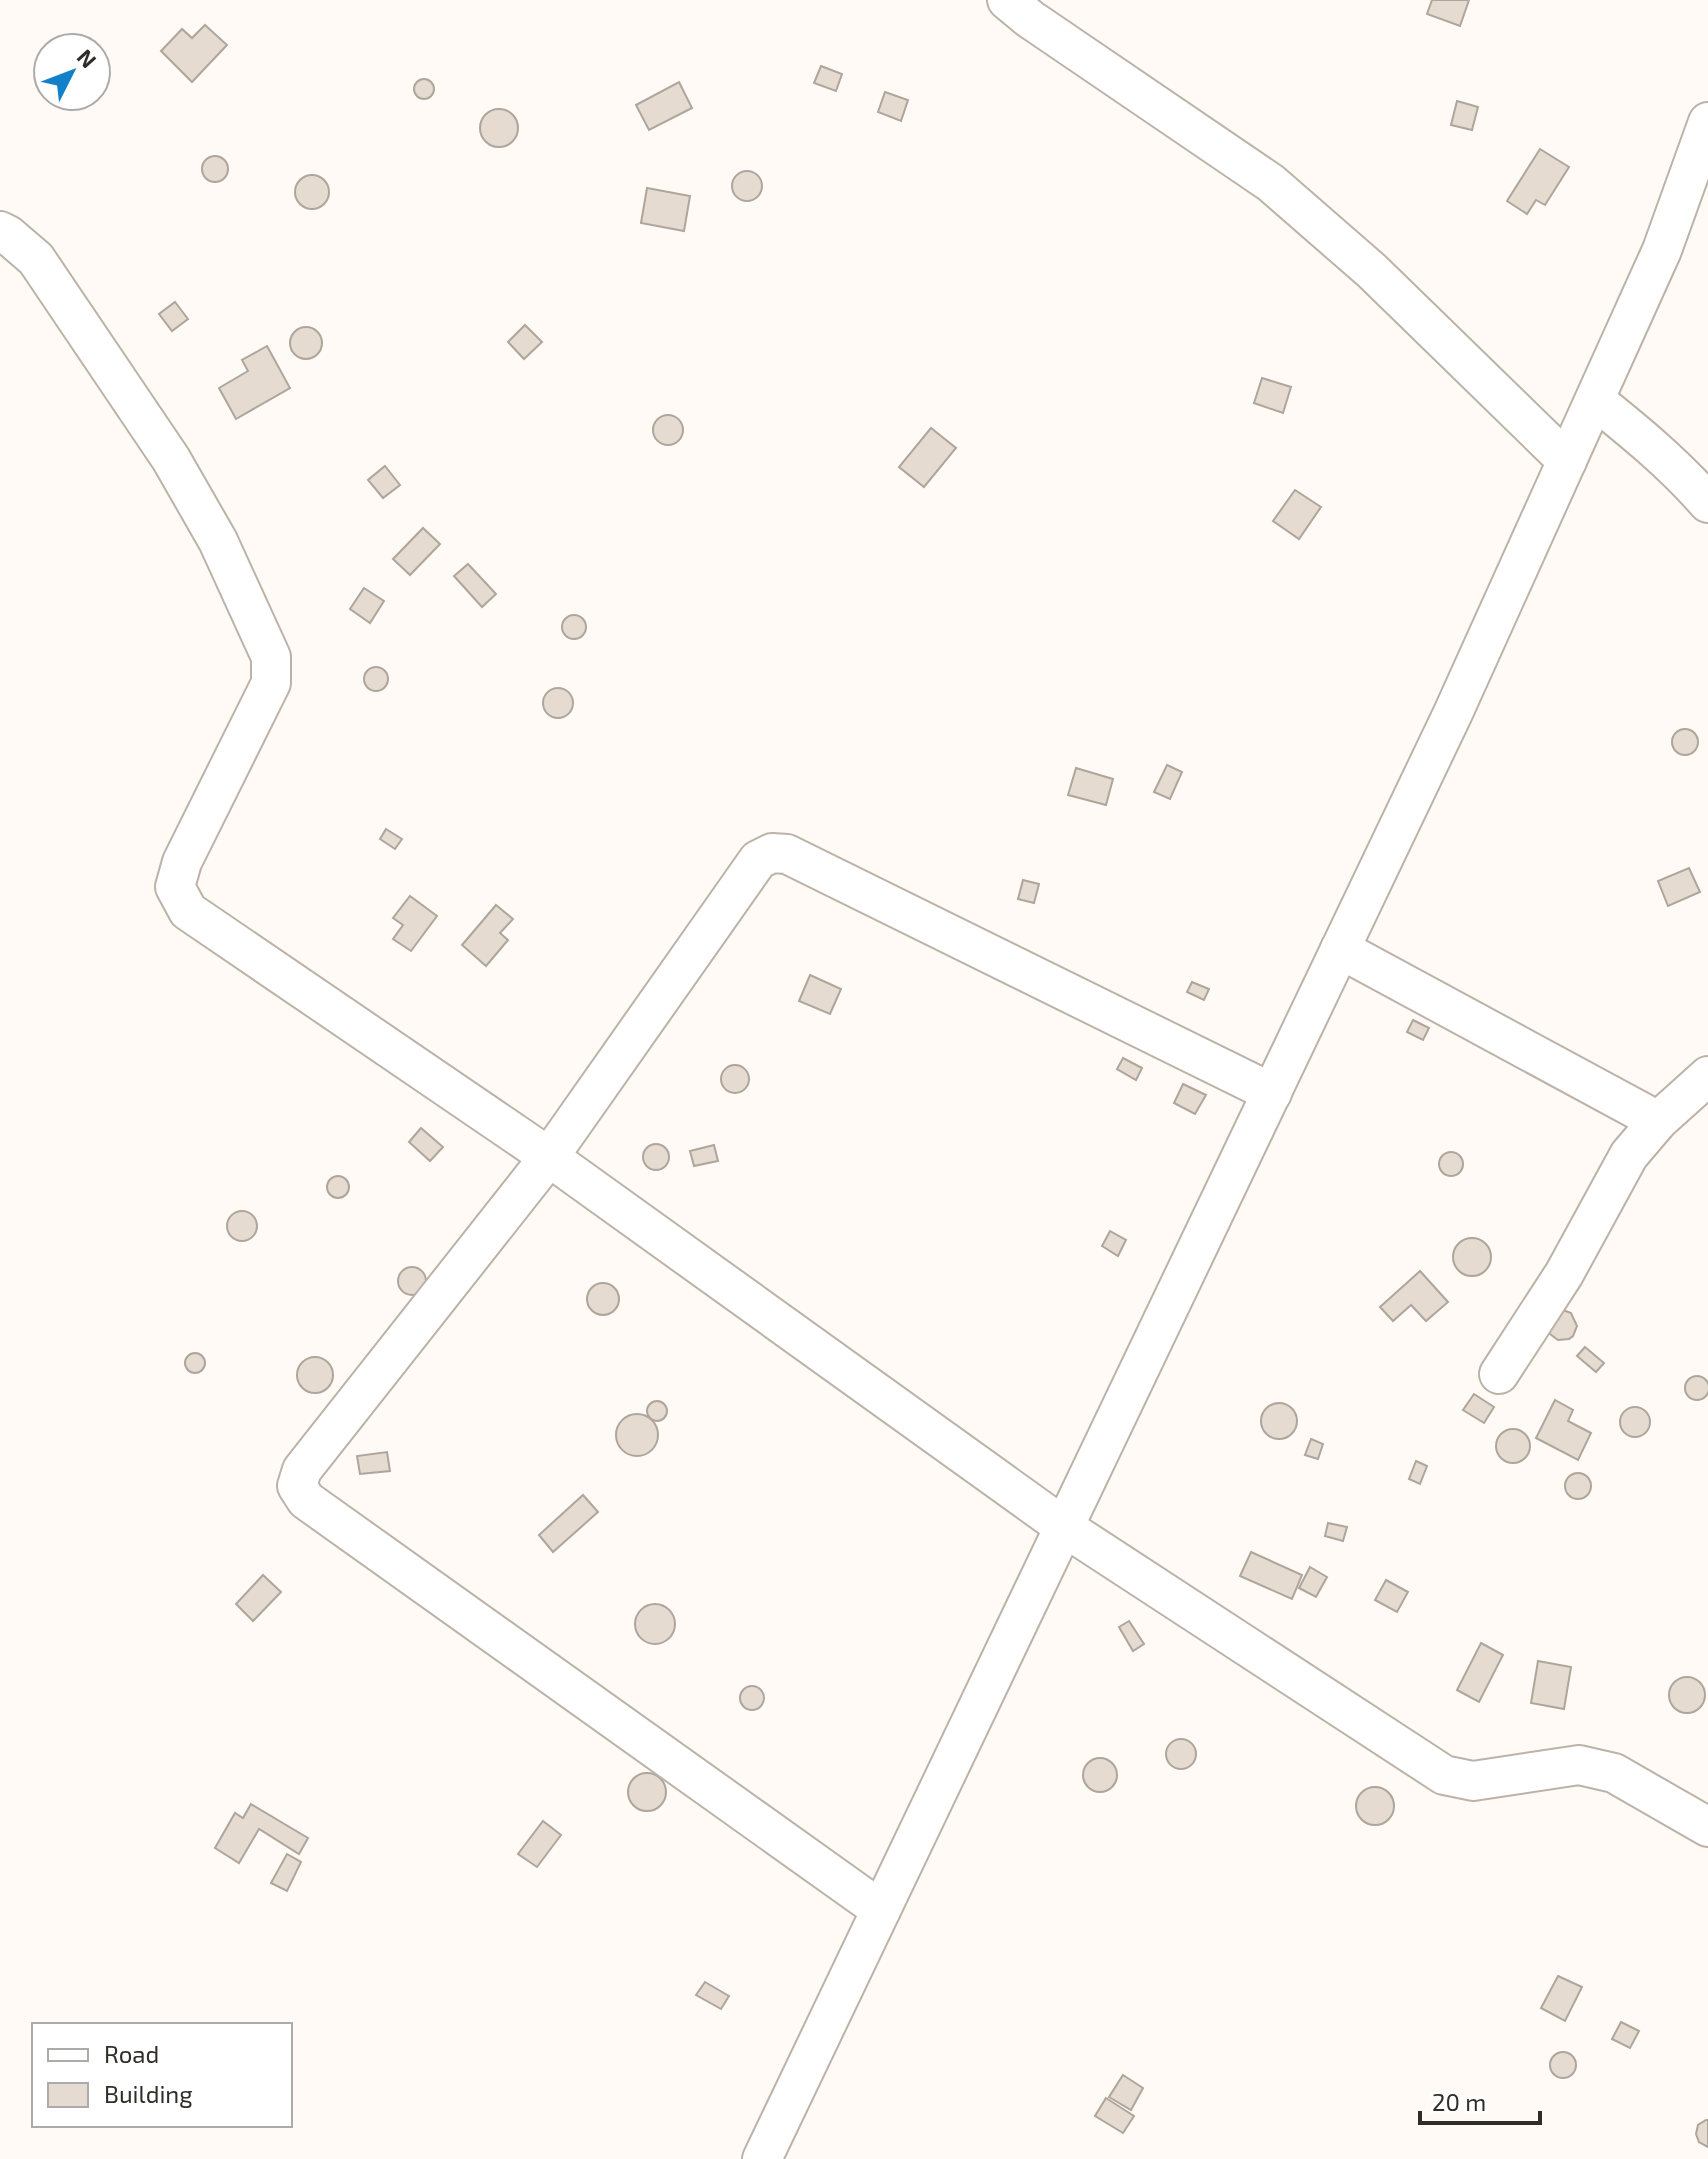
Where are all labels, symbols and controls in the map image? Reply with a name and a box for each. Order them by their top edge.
north arrow [32,32,112,112]
text: N [73,43,103,73]
legend [32,2023,292,2127]
text: Road [104,2039,159,2068]
scale bar [1420,2075,1540,2125]
text: Building [104,2079,193,2108]
text: 20 m [1432,2087,1486,2116]

